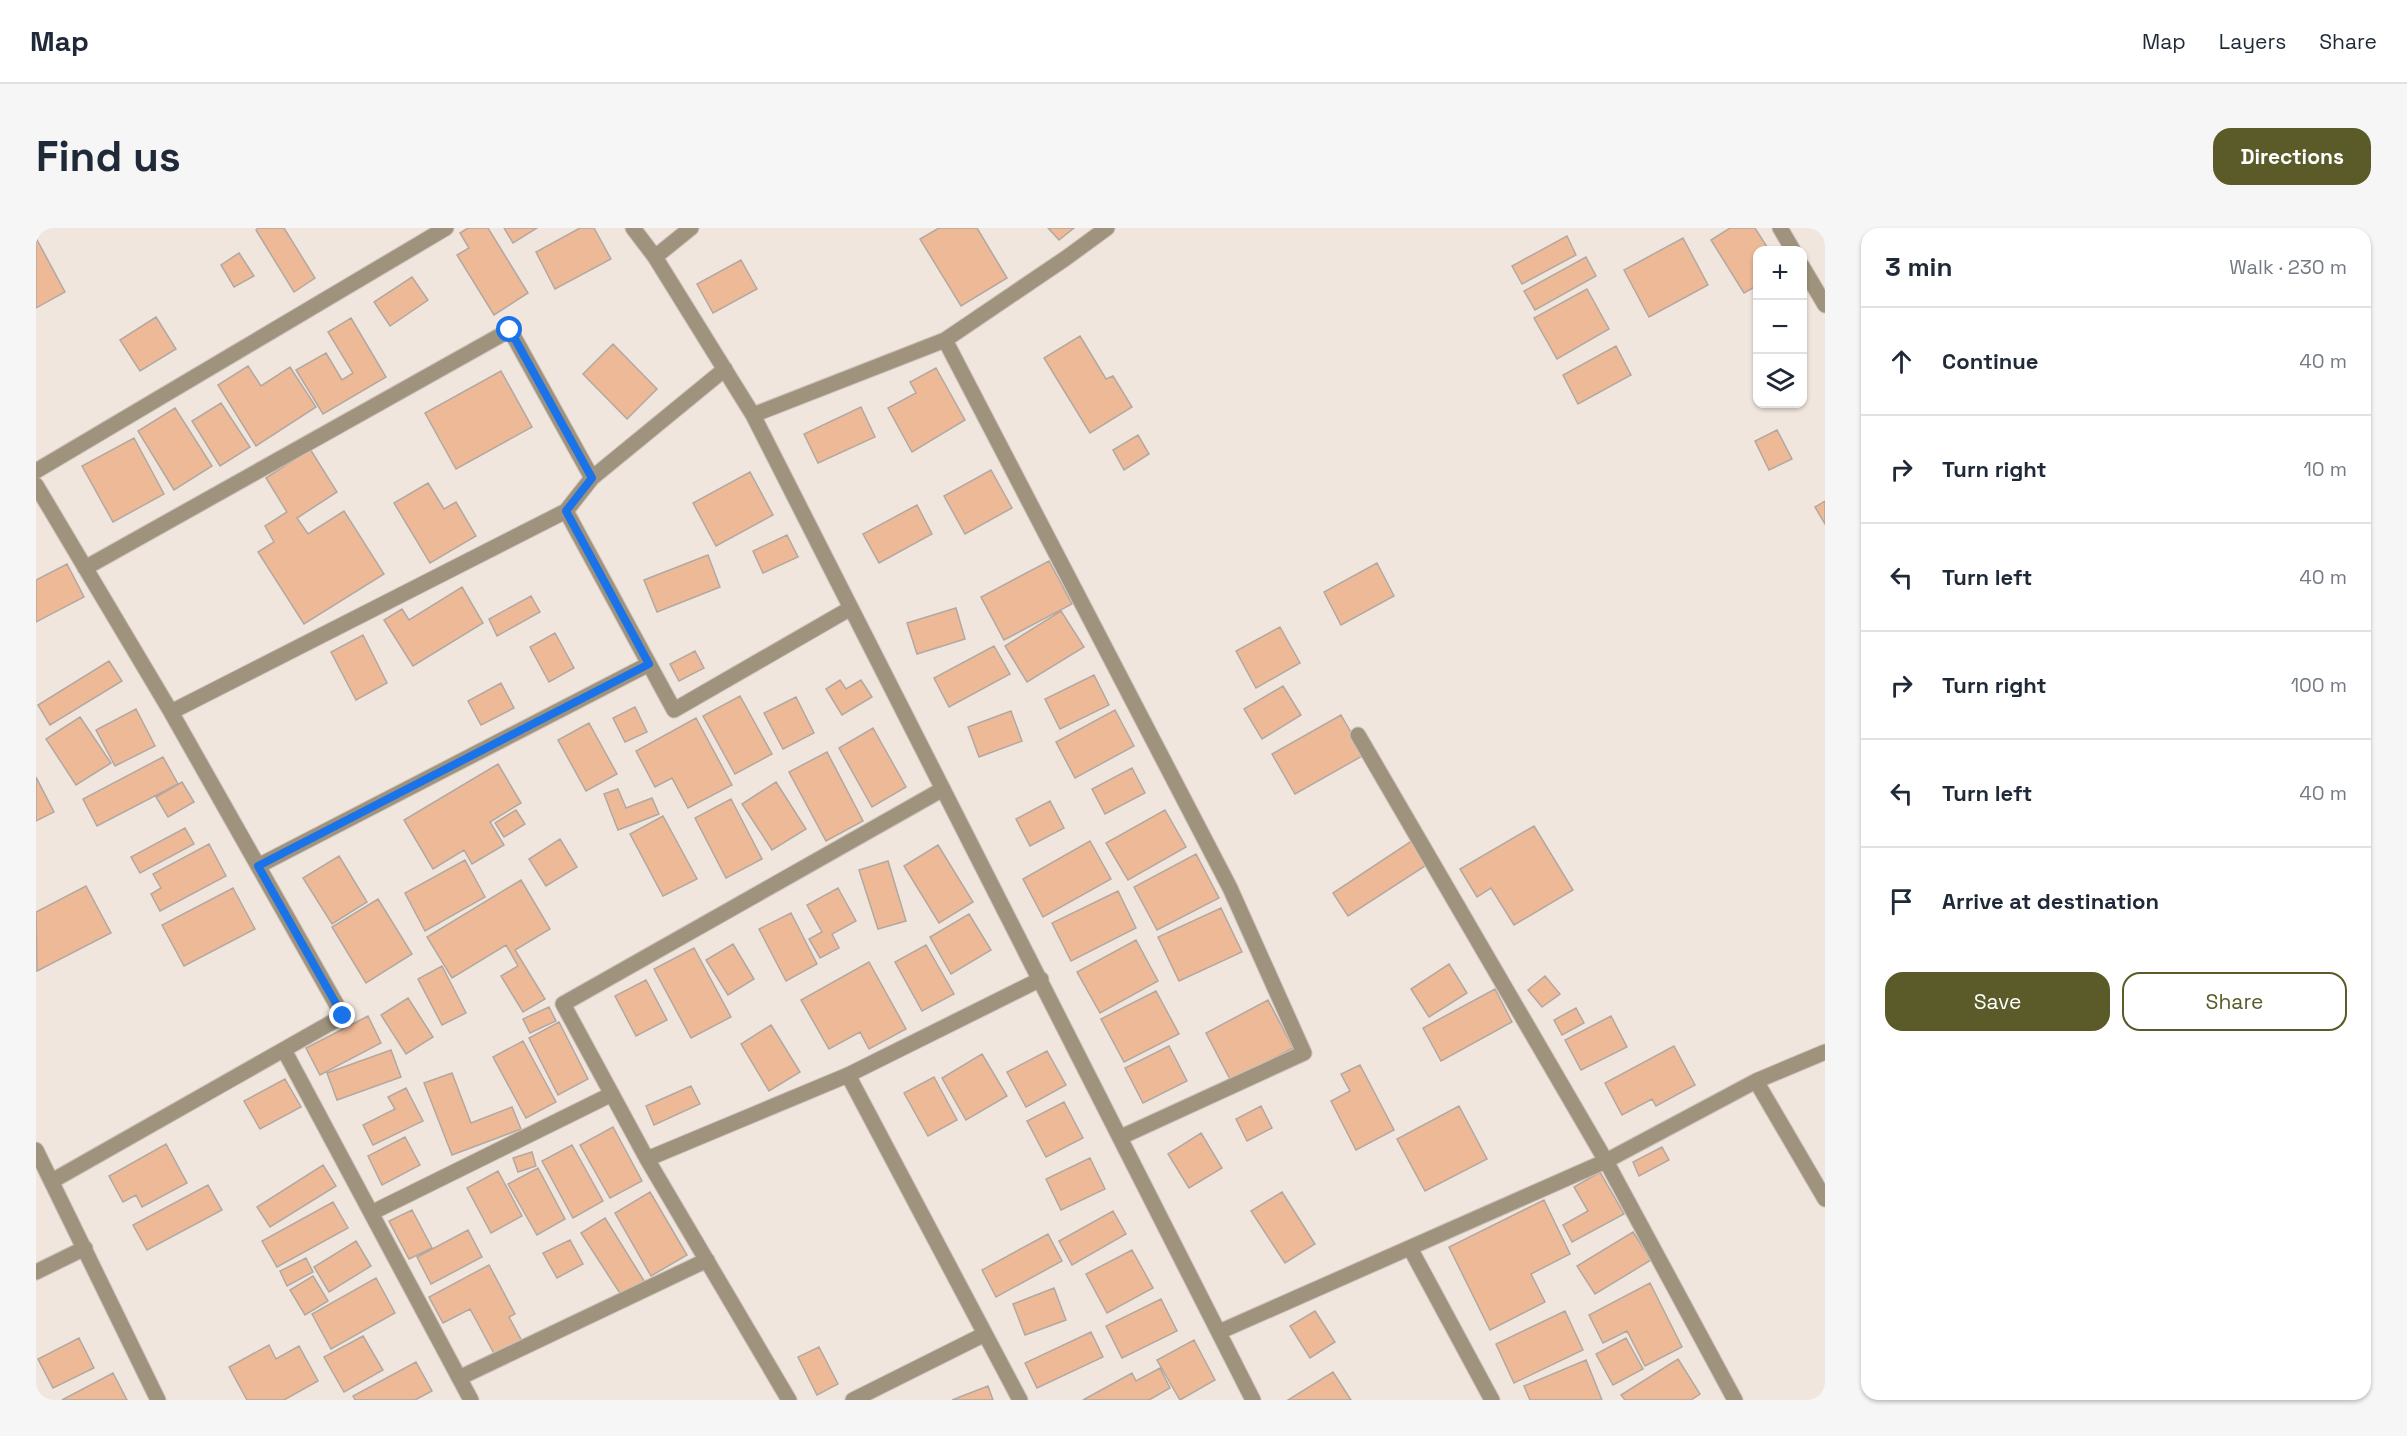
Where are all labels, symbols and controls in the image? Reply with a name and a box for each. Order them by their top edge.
text: Map [30,23,89,59]
text: Map [2142,28,2186,55]
text: Layers [2219,28,2286,55]
text: Share [2319,28,2377,55]
button: Directions [2213,128,2371,185]
text: Find us [36,130,181,183]
map controls [1753,246,1807,408]
button: + [1753,246,1807,300]
text: 3 min [1885,250,1953,284]
text: Walk · 230 m [2229,254,2347,280]
button: − [1753,300,1807,354]
route start [496,316,522,342]
icon: ahead [1885,345,1918,378]
text: Continue [1942,347,2038,375]
text: 40 m [2299,348,2347,374]
button: layers [1753,354,1807,408]
icon: right [1885,453,1918,486]
text: Turn right [1942,455,2047,483]
text: 10 m [2303,456,2347,482]
icon: left [1885,561,1918,594]
text: Turn left [1942,563,2032,591]
text: 40 m [2299,564,2347,590]
icon: right [1885,669,1918,702]
text: Turn right [1942,671,2047,699]
text: 100 m [2291,672,2347,698]
icon: left [1885,777,1918,810]
text: Turn left [1942,779,2032,807]
text: 40 m [2299,780,2347,806]
icon: arrive [1885,885,1918,918]
text: Arrive at destination [1942,887,2159,915]
button: Save [1885,972,2110,1031]
button: Share [2122,972,2347,1031]
route end [329,1002,355,1028]

